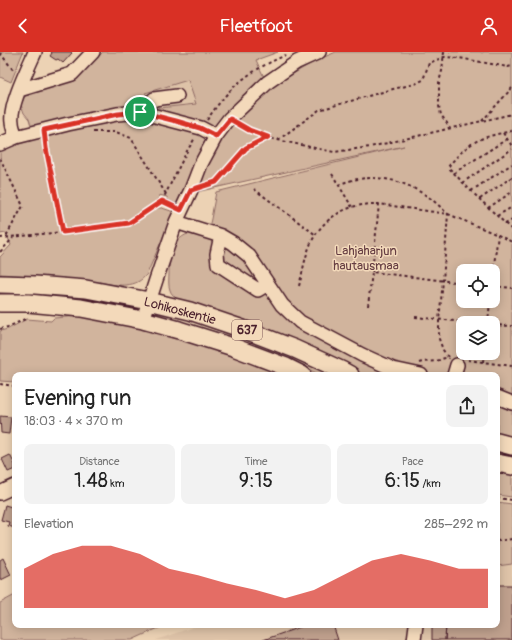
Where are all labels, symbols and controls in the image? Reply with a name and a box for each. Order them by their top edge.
icon: back [12,15,34,37]
text: Fleetfoot [220,15,292,38]
icon: person [478,15,500,37]
pin [123,95,157,129]
icon: arrive [129,101,151,123]
park label: Lahjaharjun hautausmaa [333,243,399,274]
map controls [456,264,500,360]
button: locate [456,264,500,308]
street label: Lohikoskentie [142,294,218,328]
button: layers [456,316,500,360]
road number: 637 [232,320,262,340]
text: Evening run [24,384,132,412]
button: share [446,385,488,427]
text: 18:03 · 4 × 370 m [24,413,123,429]
text: Distance [79,455,119,468]
text: Time [244,455,267,468]
text: Pace [402,455,424,468]
text: 1.48 [74,468,108,493]
text: 9:15 [239,468,273,493]
text: 6:15 [384,468,420,493]
text: km [108,477,125,490]
text: /km [420,477,441,490]
text: Elevation [24,516,74,532]
text: 285–292 m [424,516,488,532]

